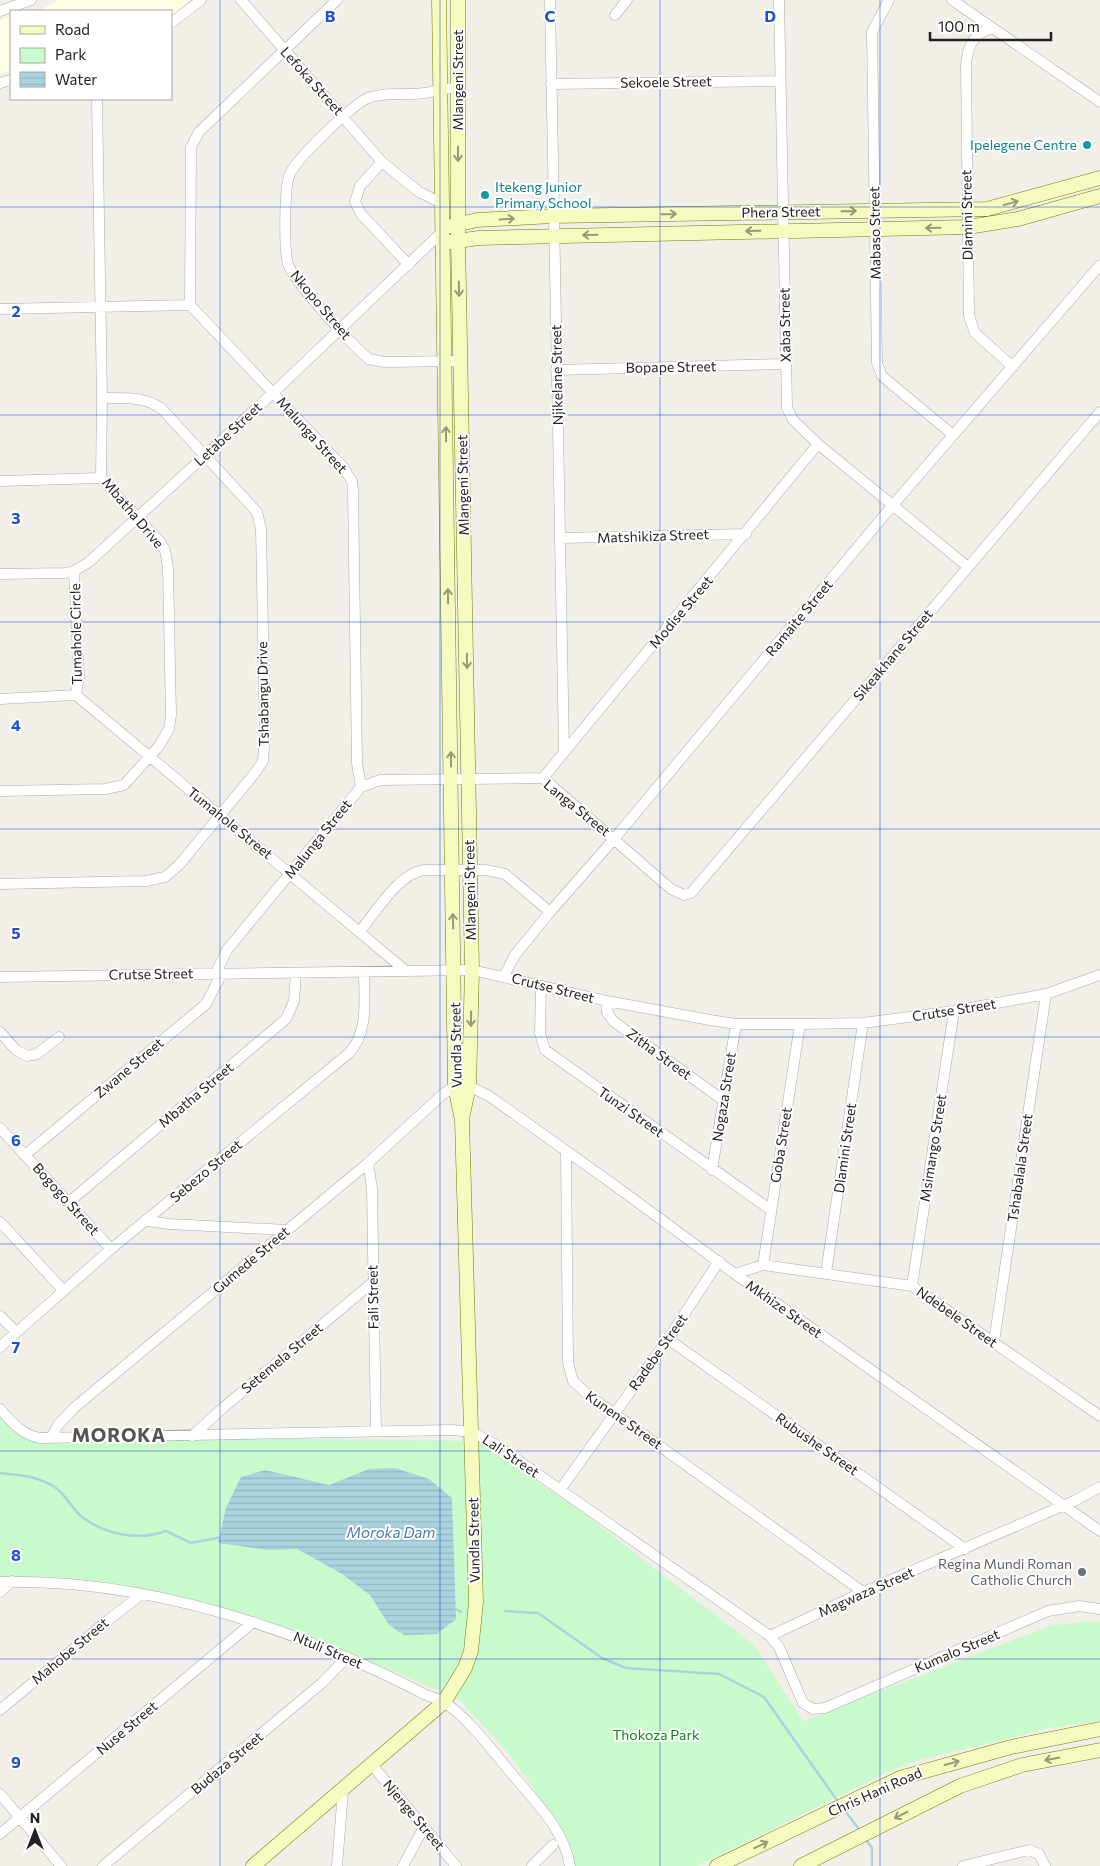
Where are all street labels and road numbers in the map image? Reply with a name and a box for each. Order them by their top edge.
street label: Mlangeni Street [449,29,466,131]
street label: Lefoka Street [277,43,348,119]
street label: Sekoele Street [620,72,712,91]
street label: Dlamini Street [957,169,976,261]
street label: Mabaso Street [865,186,884,280]
street label: Phera Street [741,202,821,221]
street label: Nkopo Street [288,267,355,343]
street label: Xaba Street [775,287,794,362]
street label: Njikelane Street [547,324,566,426]
street label: Bopape Street [625,357,717,376]
street label: Malunga Street [274,393,351,477]
street label: Letabe Street [190,398,265,469]
street label: Mlangeni Street [453,434,472,536]
street label: Mbatha Drive [99,474,168,551]
street label: Matshikiza Street [597,525,710,546]
street label: Modise Street [645,572,716,651]
street label: Ramaite Street [762,576,836,660]
street label: Tumahole Circle [66,583,85,685]
street label: Sikeakhane Street [849,605,936,704]
street label: Tshabangu Drive [253,641,272,747]
street label: Langa Street [541,776,614,840]
street label: Tumahole Street [184,783,277,862]
street label: Malunga Street [280,795,355,882]
street label: Mlangeni Street [460,839,479,941]
street label: Crutse Street [108,964,194,983]
street label: Crutse Street [510,969,597,1006]
street label: Crutse Street [911,994,997,1025]
street label: Vundla Street [446,1002,465,1088]
street label: Zitha Street [623,1024,695,1083]
street label: Zwane Street [91,1034,167,1101]
street label: Nogaza Street [708,1051,739,1143]
street label: Mbatha Street [155,1058,237,1131]
street label: Tunzi Street [595,1083,668,1141]
street label: Msimango Street [916,1093,949,1203]
street label: Dlamini Street [830,1101,859,1194]
street label: Goba Street [766,1106,795,1184]
street label: Tshabalala Street [1003,1112,1036,1223]
street label: Sebezo Street [166,1135,245,1206]
street label: Bogogo Street [30,1159,103,1238]
street label: Gumede Street [209,1222,293,1297]
street label: Fali Street [363,1264,382,1329]
street label: Mkhize Street [743,1276,826,1341]
street label: Ndebele Street [914,1282,1001,1351]
street label: Radebe Street [625,1310,691,1393]
street label: Setemela Street [237,1318,326,1397]
street label: Kunene Street [583,1387,666,1453]
street label: Rubushe Street [773,1409,862,1479]
street label: Lali Street [480,1430,543,1481]
street label: Vundla Street [464,1497,483,1583]
street label: Magwaza Street [815,1563,917,1620]
street label: Mahobe Street [28,1613,112,1688]
street label: Kumalo Street [912,1625,1002,1676]
street label: Ntuli Street [291,1627,366,1672]
street label: Nuse Street [93,1697,161,1758]
street label: Budaza Street [187,1727,266,1798]
street label: Chris Hani Road [825,1763,924,1820]
street label: Njenge Street [380,1776,449,1854]

